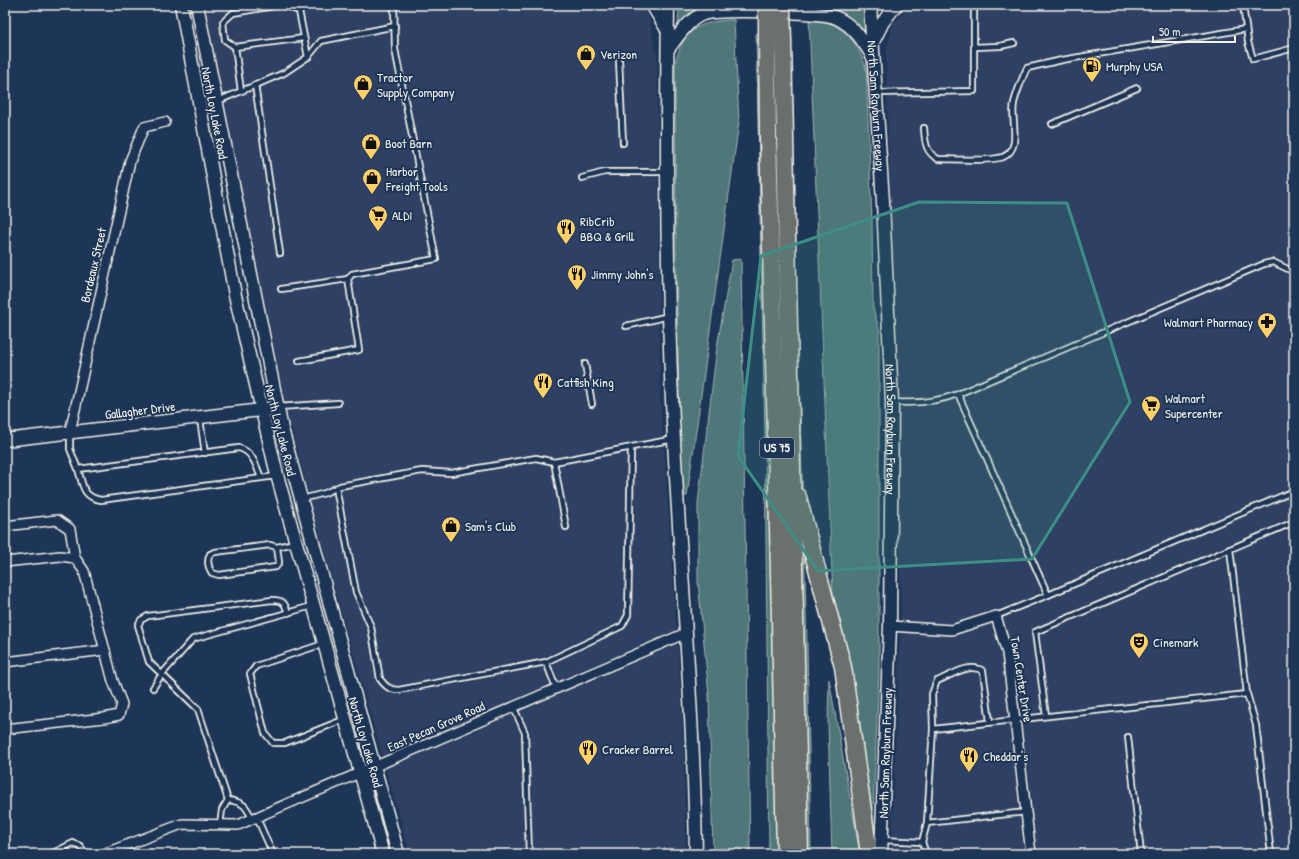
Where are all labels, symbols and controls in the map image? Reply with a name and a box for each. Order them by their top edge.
scale bar [1153,18,1235,44]
text: 50 m [1159,23,1180,40]
street label: North Sam Rayburn Freeway [863,40,890,172]
shop icon: Verizon [575,43,597,71]
place label: Verizon [600,45,637,63]
fuel station icon: Murphy USA [1081,55,1103,83]
place label: Murphy USA [1106,57,1164,75]
street label: North Loy Lake Road [197,65,233,161]
place label: Tractor Supply Company [377,68,455,101]
shop icon: Tractor Supply Company [352,73,374,101]
shop icon: Boot Barn [360,132,382,160]
place label: Boot Barn [385,134,432,152]
place label: Harbor Freight Tools [385,162,448,195]
shop icon: Harbor Freight Tools [361,167,383,195]
supermarket icon: ALDI [367,204,389,232]
place label: ALDI [392,206,412,224]
place label: RibCrib BBQ & Grill [580,212,635,245]
restaurant icon: RibCrib BBQ & Grill [555,217,577,245]
street label: Bordeaux Street [76,225,110,304]
restaurant icon: Jimmy John's [566,263,588,291]
place label: Jimmy John's [591,265,653,283]
pharmacy icon: Walmart Pharmacy [1256,311,1278,339]
place label: Walmart Pharmacy [1164,313,1253,331]
street label: North Sam Rayburn Freeway [881,364,901,495]
restaurant icon: Catfish King [532,371,554,399]
place label: Catfish King [557,373,614,391]
street label: North Loy Lake Road [261,382,301,478]
place label: Walmart Supercenter [1165,389,1223,422]
supermarket icon: Walmart Supercenter [1140,394,1162,422]
street label: Gallagher Drive [104,397,176,423]
road number: US 75 [760,438,794,458]
shop icon: Sam's Club [440,515,462,543]
place label: Sam's Club [465,517,516,535]
theatre icon: Cinemark [1128,631,1150,659]
place label: Cinemark [1153,633,1199,651]
street label: Town Center Drive [1006,635,1038,723]
street label: North Sam Rayburn Freeway [874,687,896,819]
street label: North Loy Lake Road [344,695,388,789]
street label: East Pecan Grove Road [384,696,488,756]
restaurant icon: Cracker Barrel [577,738,599,766]
place label: Cracker Barrel [602,740,674,758]
restaurant icon: Cheddar's [958,745,980,773]
place label: Cheddar's [983,747,1028,765]

